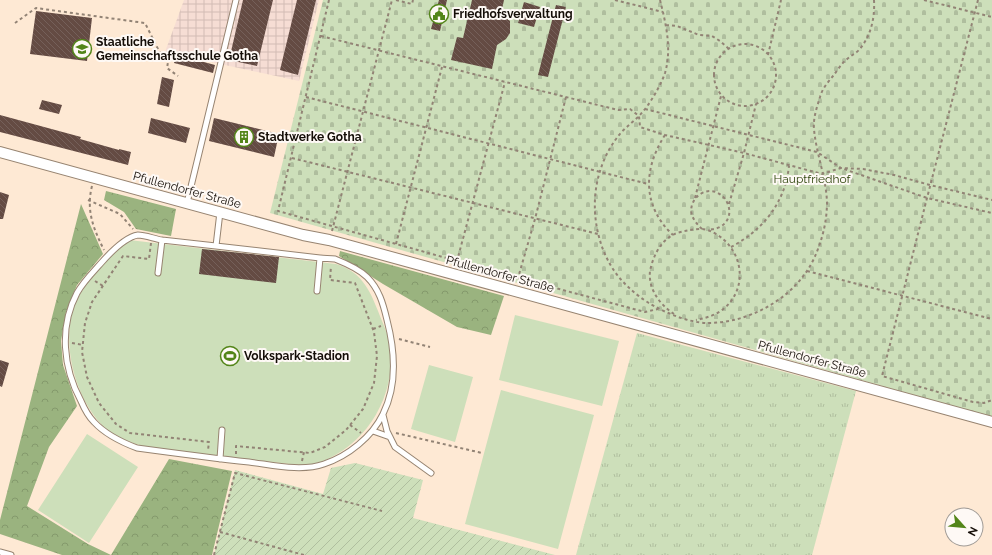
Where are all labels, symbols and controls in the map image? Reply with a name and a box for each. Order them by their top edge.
public building icon: Friedhofsverwaltung [428,3,450,25]
place label: Friedhofsverwaltung [453,7,573,21]
place label: Staatliche Gemeinschaftsschule Gotha [96,35,258,63]
school or university icon: Staatliche Gemeinschaftsschule Gotha [71,38,93,60]
building icon: Stadtwerke Gotha [233,126,255,148]
place label: Stadtwerke Gotha [258,130,362,144]
street label: Pfullendorfer Straße [131,169,243,211]
park label: Hauptfriedhof [773,172,852,186]
street label: Pfullendorfer Straße [444,253,556,295]
street label: Pfullendorfer Straße [756,338,868,380]
sports icon: Volkspark-Stadion [219,345,241,367]
place label: Volkspark-Stadion [244,349,349,363]
north arrow [944,507,984,547]
text: N [965,525,980,538]

